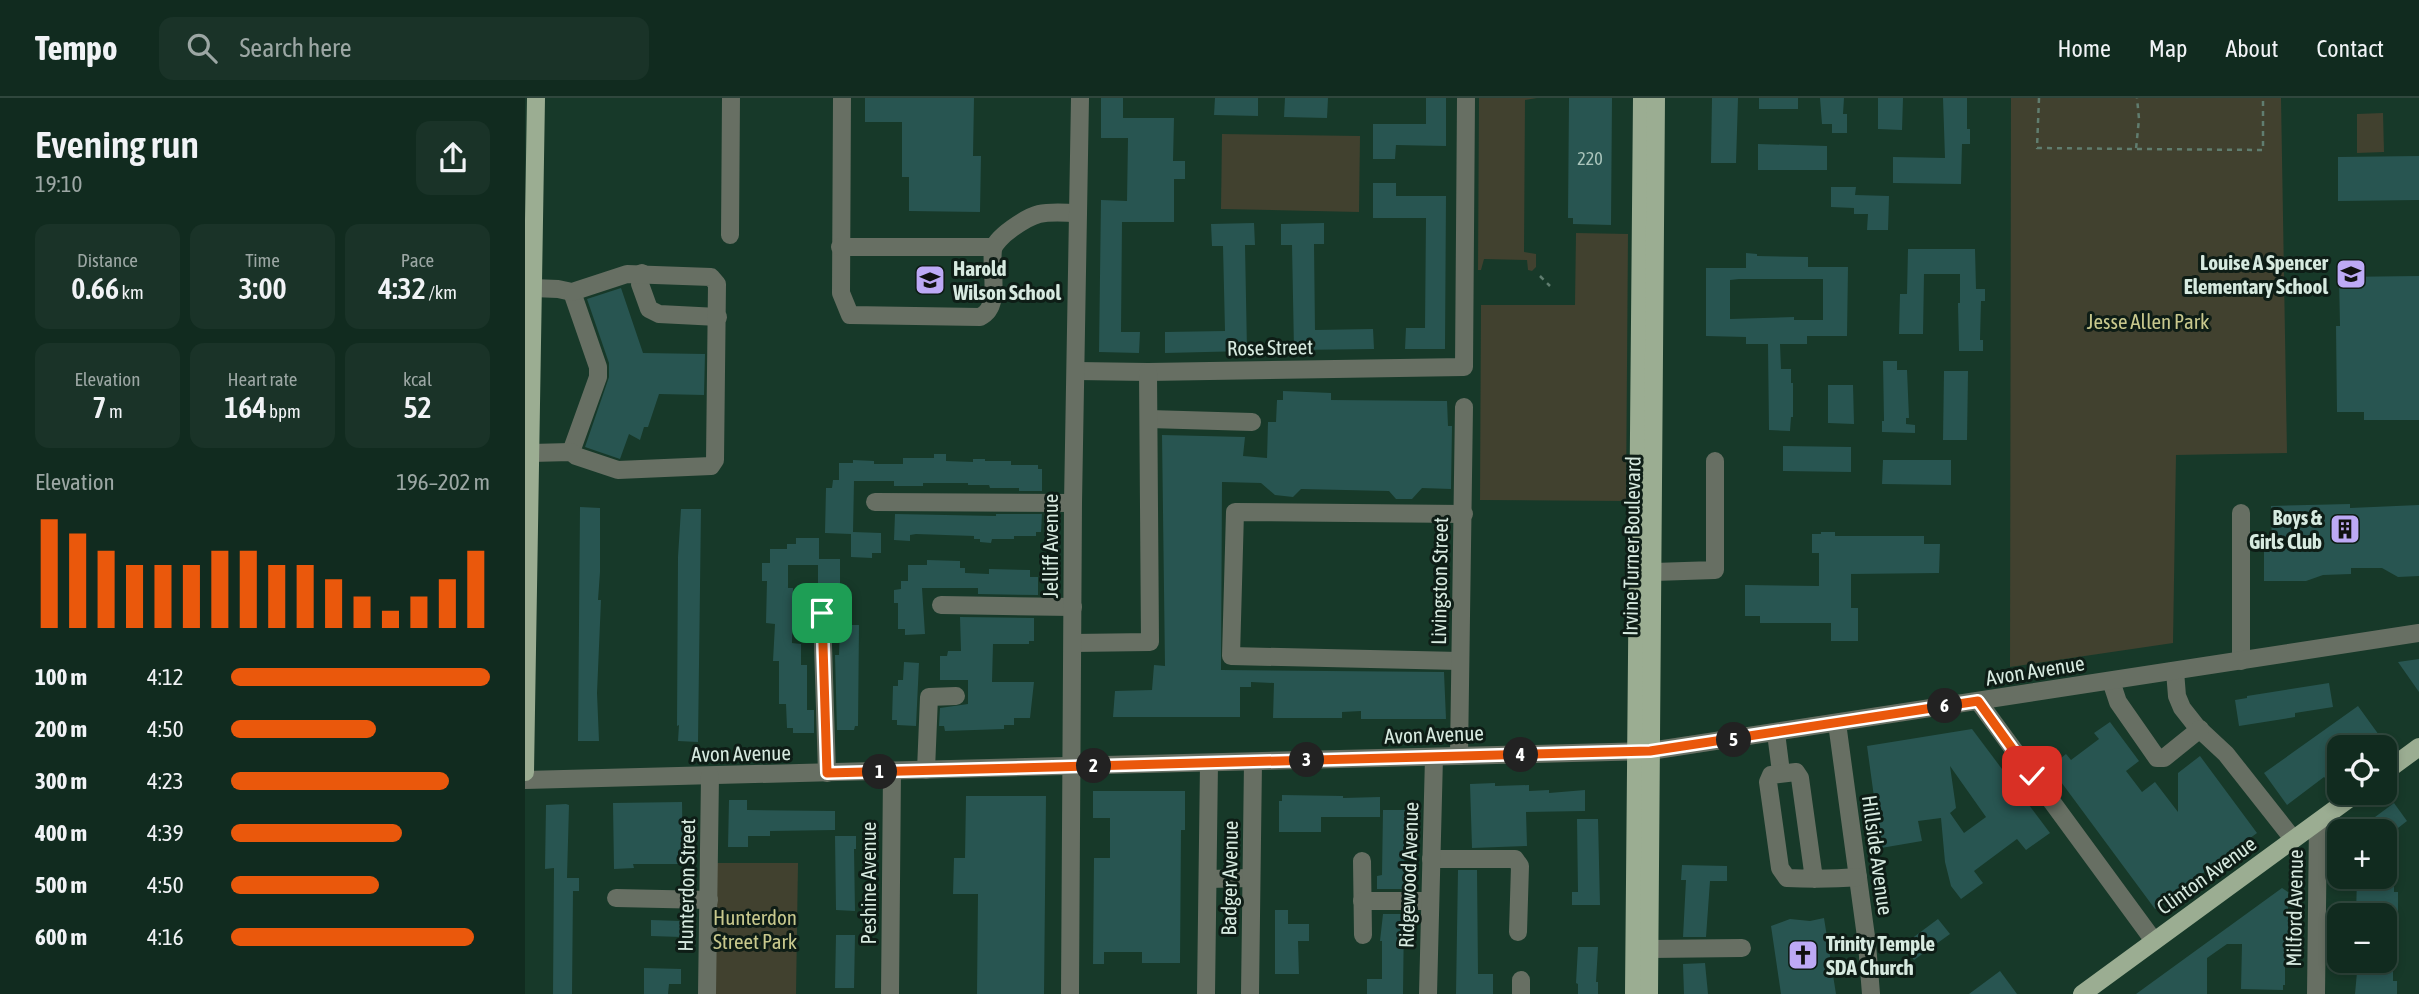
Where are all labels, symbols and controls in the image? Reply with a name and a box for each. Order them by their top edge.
search box [159,17,649,80]
text: Tempo [35,29,117,67]
icon: search [183,29,221,67]
text: Search here [239,33,352,63]
text: Home [2057,35,2111,62]
text: Map [2149,35,2187,62]
text: About [2225,35,2278,62]
text: Contact [2316,35,2384,62]
button: share [416,121,490,195]
text: Evening run [35,123,199,166]
house number: 220 [1577,148,1603,169]
text: 19:10 [35,171,82,197]
text: Distance [77,249,138,271]
text: Time [245,249,280,271]
text: Pace [401,249,434,271]
place label: Louise A Spencer Elementary School [2184,250,2329,298]
place label: Harold Wilson School [952,256,1061,304]
school or university icon: Louise A Spencer Elementary School [2334,257,2368,291]
school or university icon: Harold Wilson School [913,263,947,297]
text: 0.66 [71,271,119,305]
text: 3:00 [238,271,287,305]
text: 4:32 [378,271,426,305]
text: km [119,281,144,303]
text: /km [426,281,457,303]
park label: Jesse Allen Park [2087,309,2209,333]
street label: Rose Street [1227,334,1313,360]
text: Elevation [75,368,140,390]
text: Heart rate [228,368,297,390]
text: kcal [403,368,432,390]
text: 7 [92,390,106,424]
text: 164 [224,390,267,424]
text: 52 [403,390,432,424]
text: m [106,400,123,422]
text: bpm [267,400,301,422]
street label: Irvine Turner Boulevard [1617,456,1645,636]
text: Elevation [35,469,115,495]
text: 196–202 m [396,469,490,495]
street label: Jelliff Avenue [1038,494,1062,598]
place label: Boys & Girls Club [2249,505,2323,553]
building icon: Boys & Girls Club [2328,512,2362,546]
street label: Livingston Street [1426,517,1452,645]
pin [792,583,852,643]
icon: arrive [803,594,841,632]
street label: Avon Avenue [1984,650,2086,690]
text: 100 m [35,664,87,690]
text: 4:12 [147,664,184,690]
pin: 6 [1927,688,1963,724]
text: 6 [1940,694,1949,716]
text: 200 m [35,716,87,742]
text: 4:50 [147,716,184,742]
street label: Avon Avenue [1384,720,1484,748]
pin: 5 [1717,722,1751,758]
text: 5 [1729,728,1738,750]
map controls [2327,735,2397,973]
button: locate [2327,735,2397,805]
pin: 4 [1503,738,1539,772]
street label: Avon Avenue [691,740,791,766]
pin: 3 [1289,742,1325,778]
text: 4 [1516,743,1525,765]
pin [2002,746,2062,806]
pin: 2 [1077,748,1111,784]
text: 3 [1302,748,1311,770]
pin: 1 [863,754,897,790]
text: 2 [1089,754,1098,776]
icon: check [2013,757,2051,795]
text: 1 [875,760,884,782]
text: 300 m [35,768,87,794]
text: 4:23 [147,768,184,794]
street label: Hillside Avenue [1858,793,1898,917]
street label: Ridgewood Avenue [1393,802,1423,948]
street label: Hunterdon Street [673,818,699,952]
button: + [2327,819,2397,889]
text: 400 m [35,820,87,846]
text: 4:39 [147,820,184,846]
street label: Badger Avenue [1216,820,1242,936]
street label: Peshine Avenue [856,822,880,944]
street label: Clinton Avenue [2152,831,2260,919]
street label: Milford Avenue [2281,849,2307,967]
text: 500 m [35,872,87,898]
text: 4:50 [147,872,184,898]
button: − [2327,903,2397,973]
park label: Hunterdon Street Park [713,905,797,953]
text: 600 m [35,924,87,950]
text: 4:16 [147,924,184,950]
place label: Trinity Temple SDA Church [1826,931,1935,979]
church icon: Trinity Temple SDA Church [1786,938,1820,972]

